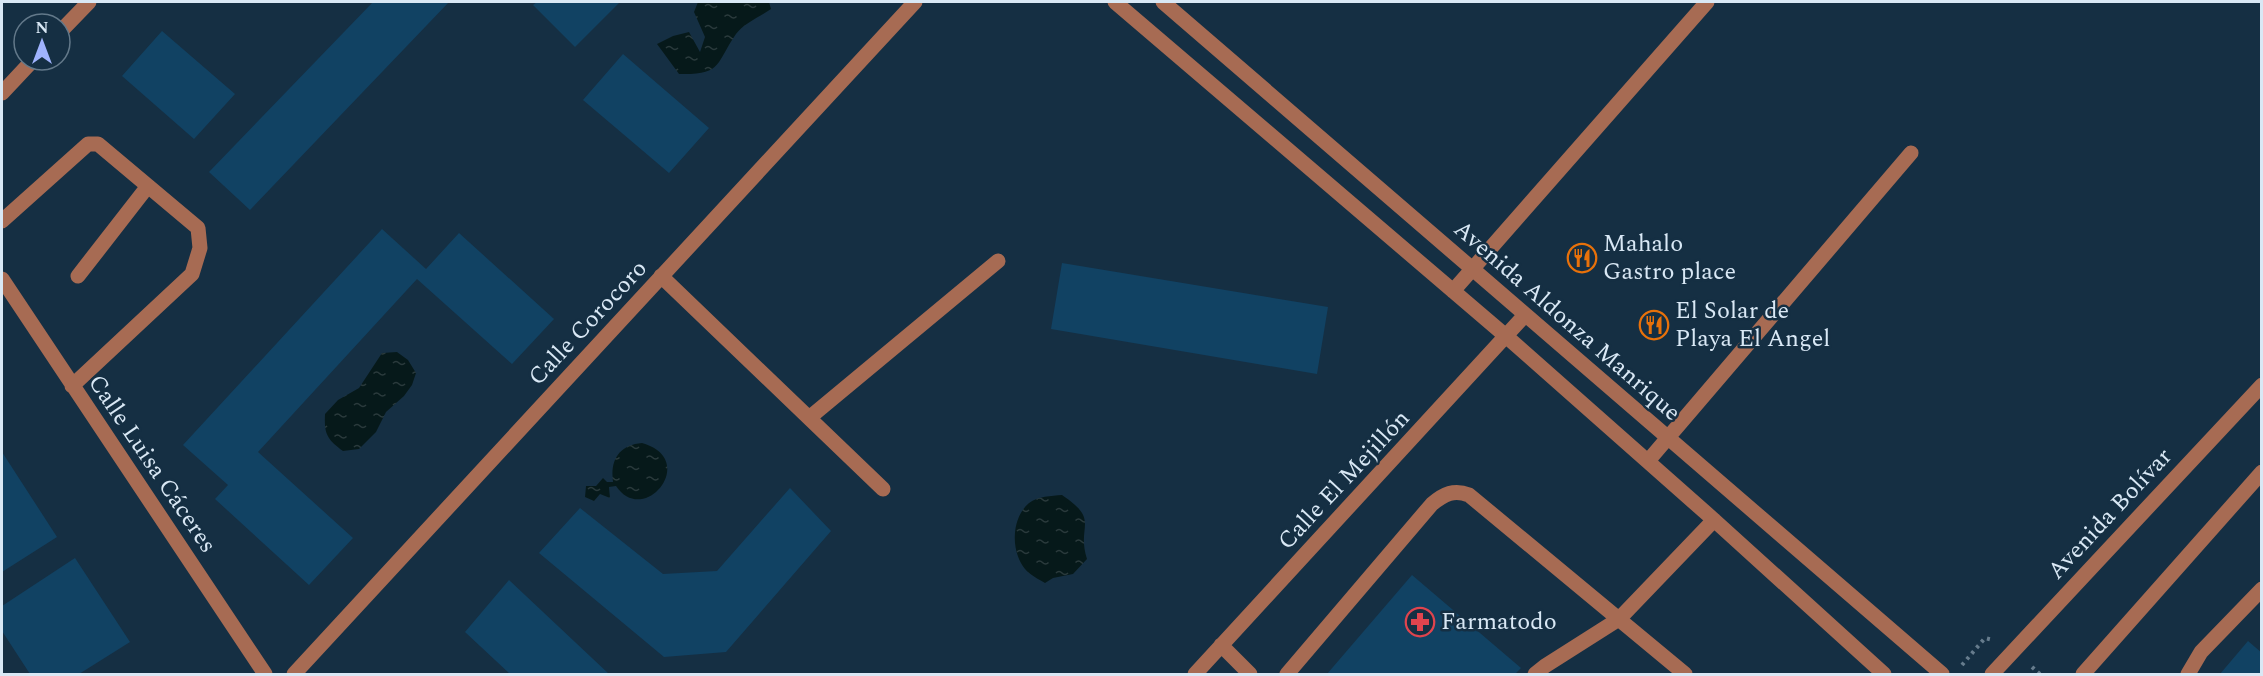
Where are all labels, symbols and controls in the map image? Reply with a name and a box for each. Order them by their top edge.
north arrow [12,12,72,72]
text: N [35,16,49,40]
street label: Avenida Aldonza Manrique [1445,212,1689,430]
place label: Mahalo Gastro place [1603,226,1736,290]
restaurant icon: Mahalo Gastro place [1566,242,1598,274]
street label: Calle Corocoro [520,252,656,394]
place label: El Solar de Playa El Angel [1675,293,1830,357]
restaurant icon: El Solar de Playa El Angel [1638,309,1670,341]
street label: Calle Luisa Cáceres [79,367,225,561]
street label: Calle El Mejillón [1269,402,1419,558]
street label: Avenida Bolívar [2039,440,2181,588]
place label: Farmatodo [1441,604,1557,640]
pharmacy icon: Farmatodo [1404,606,1436,638]

